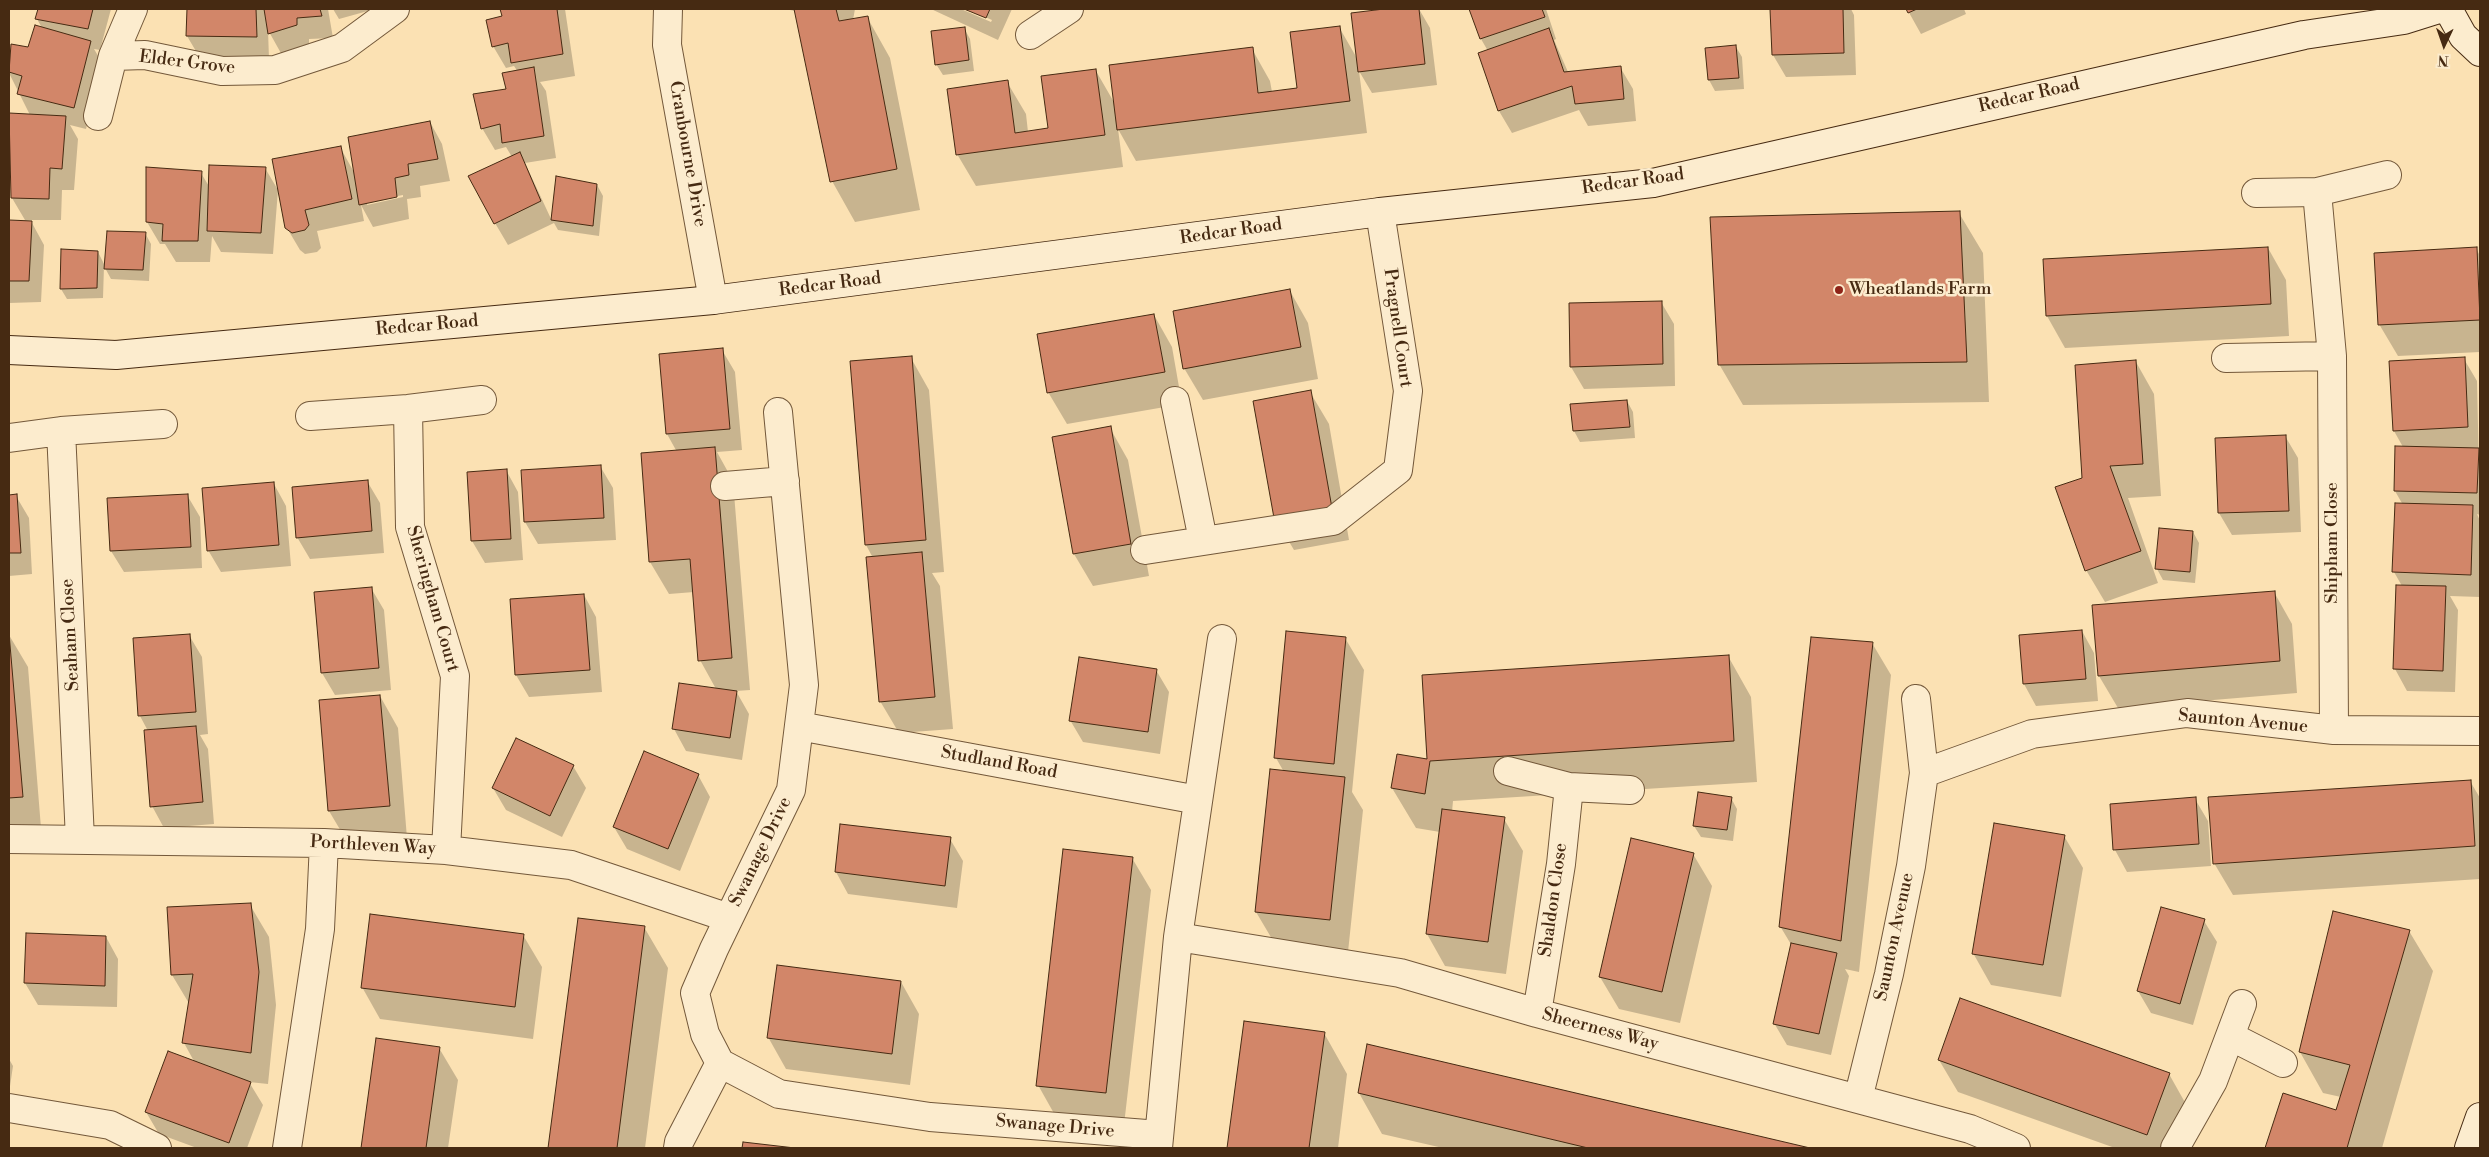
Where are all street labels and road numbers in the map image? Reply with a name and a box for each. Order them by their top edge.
street label: Elder Grove [138,46,236,80]
street label: Redcar Road [1976,74,2082,118]
street label: Cranbourne Drive [664,79,710,229]
street label: Redcar Road [1580,164,1686,200]
street label: Redcar Road [1178,214,1284,250]
street label: Pragnell Court [1378,267,1416,389]
street label: Redcar Road [778,268,882,302]
street label: Redcar Road [375,311,479,341]
street label: Shipham Close [2322,482,2344,604]
street label: Sheringham Court [401,523,463,675]
street label: Seaham Close [57,578,85,692]
street label: Saunton Avenue [2177,706,2309,738]
street label: Studland Road [939,742,1059,784]
street label: Swanage Drive [725,794,797,910]
street label: Porthleven Way [309,832,437,860]
street label: Shaldon Close [1535,842,1573,958]
street label: Saunton Avenue [1871,871,1919,1003]
street label: Sheerness Way [1539,1004,1661,1056]
street label: Swanage Drive [995,1111,1115,1143]

